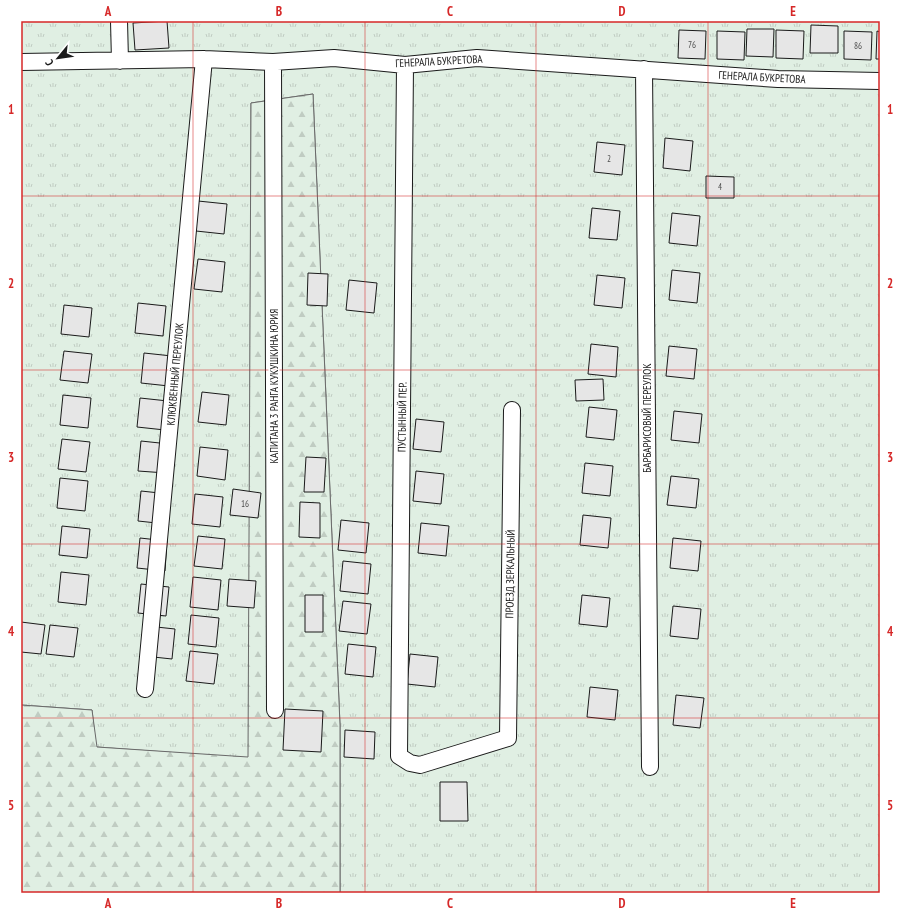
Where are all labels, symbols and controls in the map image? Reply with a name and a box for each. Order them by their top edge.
text: A [104,3,112,20]
text: B [276,3,282,20]
text: C [447,3,453,20]
text: D [619,3,626,20]
text: E [790,3,796,20]
north arrow [38,38,78,78]
house number: 76 [688,39,696,50]
house number: 86 [854,40,862,51]
street label: ГЕНЕРАЛА БУКРЕТОВА [395,52,484,70]
text: С [42,57,57,68]
street label: ГЕНЕРАЛА БУКРЕТОВА [718,68,807,86]
text: 1 [8,101,14,118]
text: 1 [887,101,893,118]
house number: 2 [607,153,611,164]
house number: 4 [718,181,722,192]
text: 2 [8,275,14,292]
text: 2 [887,275,893,292]
street label: КАПИТАНА 3 РАНГА КУКУШКИНА ЮРИЯ [267,309,281,463]
street label: КЛЮКВЕННЫЙ ПЕРЕУЛОК [164,321,187,426]
street label: БАРБАРИСОВЫЙ ПЕРЕУЛОК [640,363,654,473]
street label: ПУСТЫННЫЙ ПЕР. [394,382,410,452]
text: 3 [8,449,14,466]
text: 3 [887,449,893,466]
house number: 16 [241,498,249,509]
street label: ПРОЕЗД ЗЕРКАЛЬНЫЙ [502,530,518,618]
text: 4 [8,623,15,640]
text: 4 [887,623,894,640]
text: 5 [8,797,14,814]
text: 5 [887,797,893,814]
text: A [104,895,112,912]
text: B [276,895,282,912]
text: C [447,895,453,912]
text: D [619,895,626,912]
text: E [790,895,796,912]

